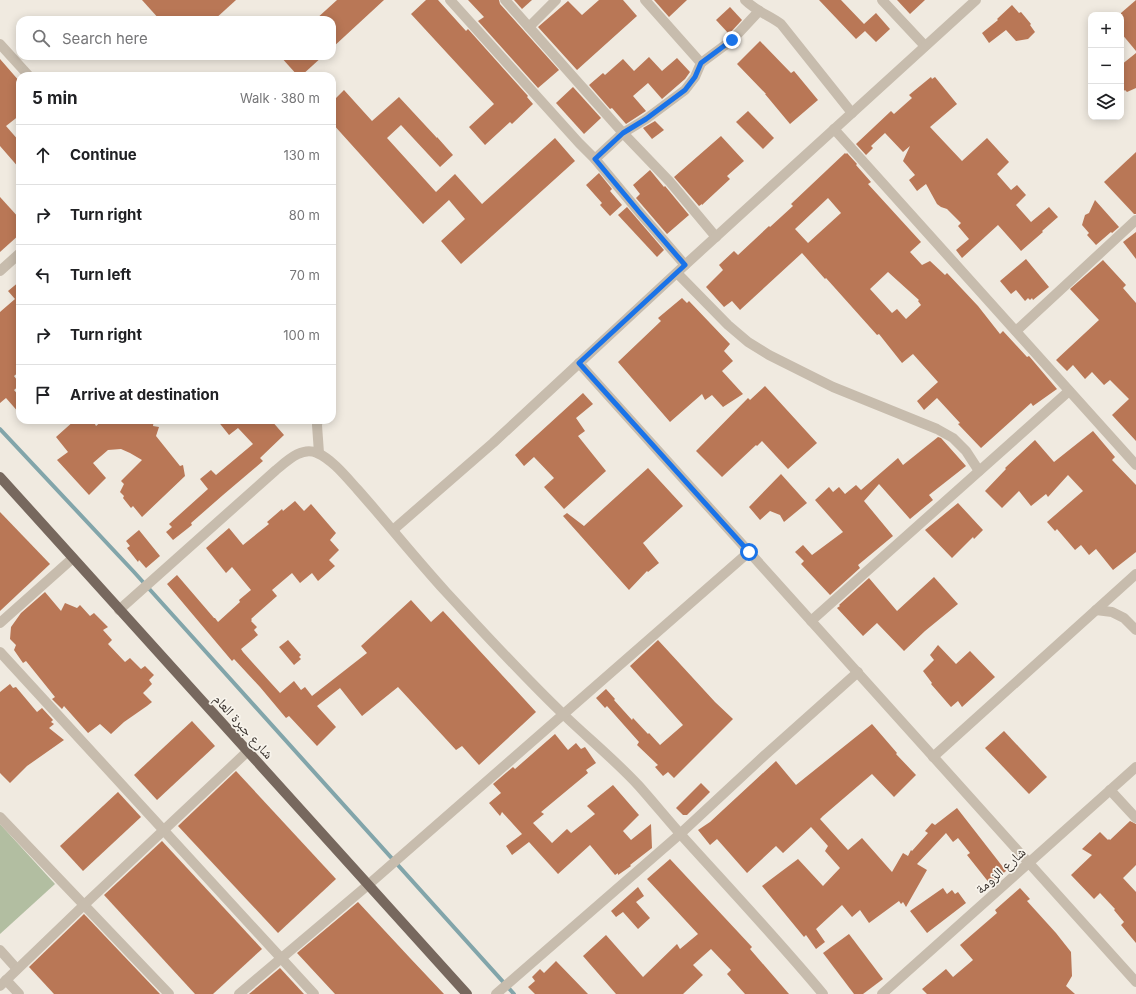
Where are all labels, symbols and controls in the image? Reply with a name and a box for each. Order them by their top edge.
map controls [1088,12,1124,120]
button: + [1088,12,1124,48]
search box [16,16,336,60]
icon: search [30,27,52,49]
text: Search here [62,29,148,48]
route end [723,31,741,49]
button: − [1088,48,1124,84]
button: layers [1088,84,1124,120]
text: 5 min [32,88,78,108]
text: Walk · 380 m [240,90,320,106]
icon: ahead [32,144,54,166]
text: Continue [70,145,137,164]
text: 130 m [283,147,320,163]
icon: right [32,204,54,226]
text: Turn right [70,205,142,224]
text: 80 m [289,207,320,223]
icon: left [32,264,54,286]
text: Turn left [70,265,131,284]
text: 70 m [290,267,320,283]
icon: right [32,324,54,346]
text: Turn right [70,325,142,344]
text: 100 m [283,327,320,343]
icon: arrive [32,384,54,406]
text: Arrive at destination [70,385,219,404]
route start [740,543,758,561]
street label: شارع جبرة العام [209,690,278,763]
street label: شارع الزومة [971,843,1030,898]

